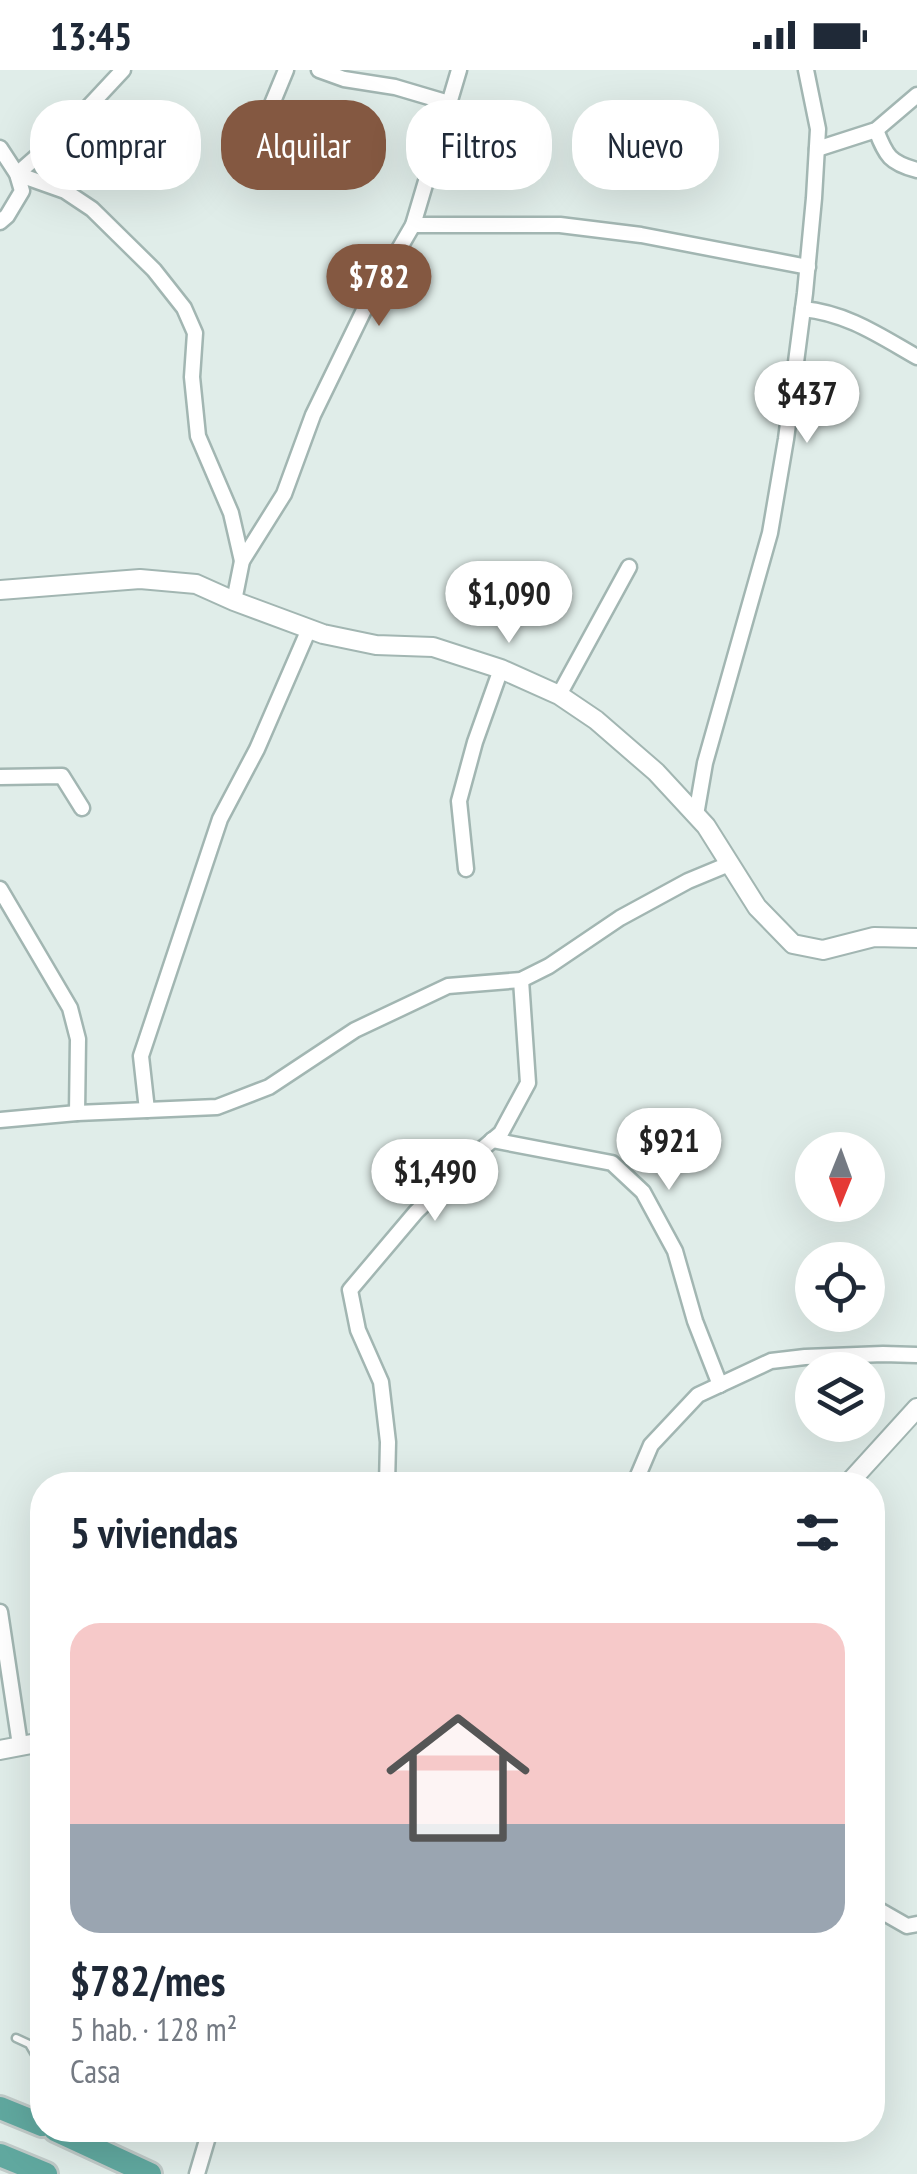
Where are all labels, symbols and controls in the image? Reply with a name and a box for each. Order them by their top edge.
text: 13:45 [50,11,132,60]
chip: Comprar [30,100,201,190]
chip: Alquilar [221,100,386,190]
chip: Filtros [406,100,552,190]
chip: Nuevo [572,100,719,190]
pin: $782 [320,244,438,329]
text: $782 [348,255,410,297]
pin: $437 [748,361,866,446]
text: $437 [776,372,838,414]
pin: $1,090 [428,561,590,646]
text: $1,090 [467,572,551,614]
pin: $921 [610,1108,728,1193]
text: $921 [638,1119,700,1161]
north arrow [795,1132,885,1222]
map controls [795,1132,885,1442]
pin: $1,490 [354,1139,516,1224]
text: $1,490 [393,1150,477,1192]
button: locate [795,1242,885,1332]
button: layers [795,1352,885,1442]
text: 5 viviendas [70,1505,238,1560]
icon: filters [790,1505,845,1560]
icon: home [368,1688,548,1868]
text: $782/mes [70,1953,225,2008]
text: 5 hab. · 128 m² [70,2008,237,2050]
text: Casa [70,2050,121,2092]

